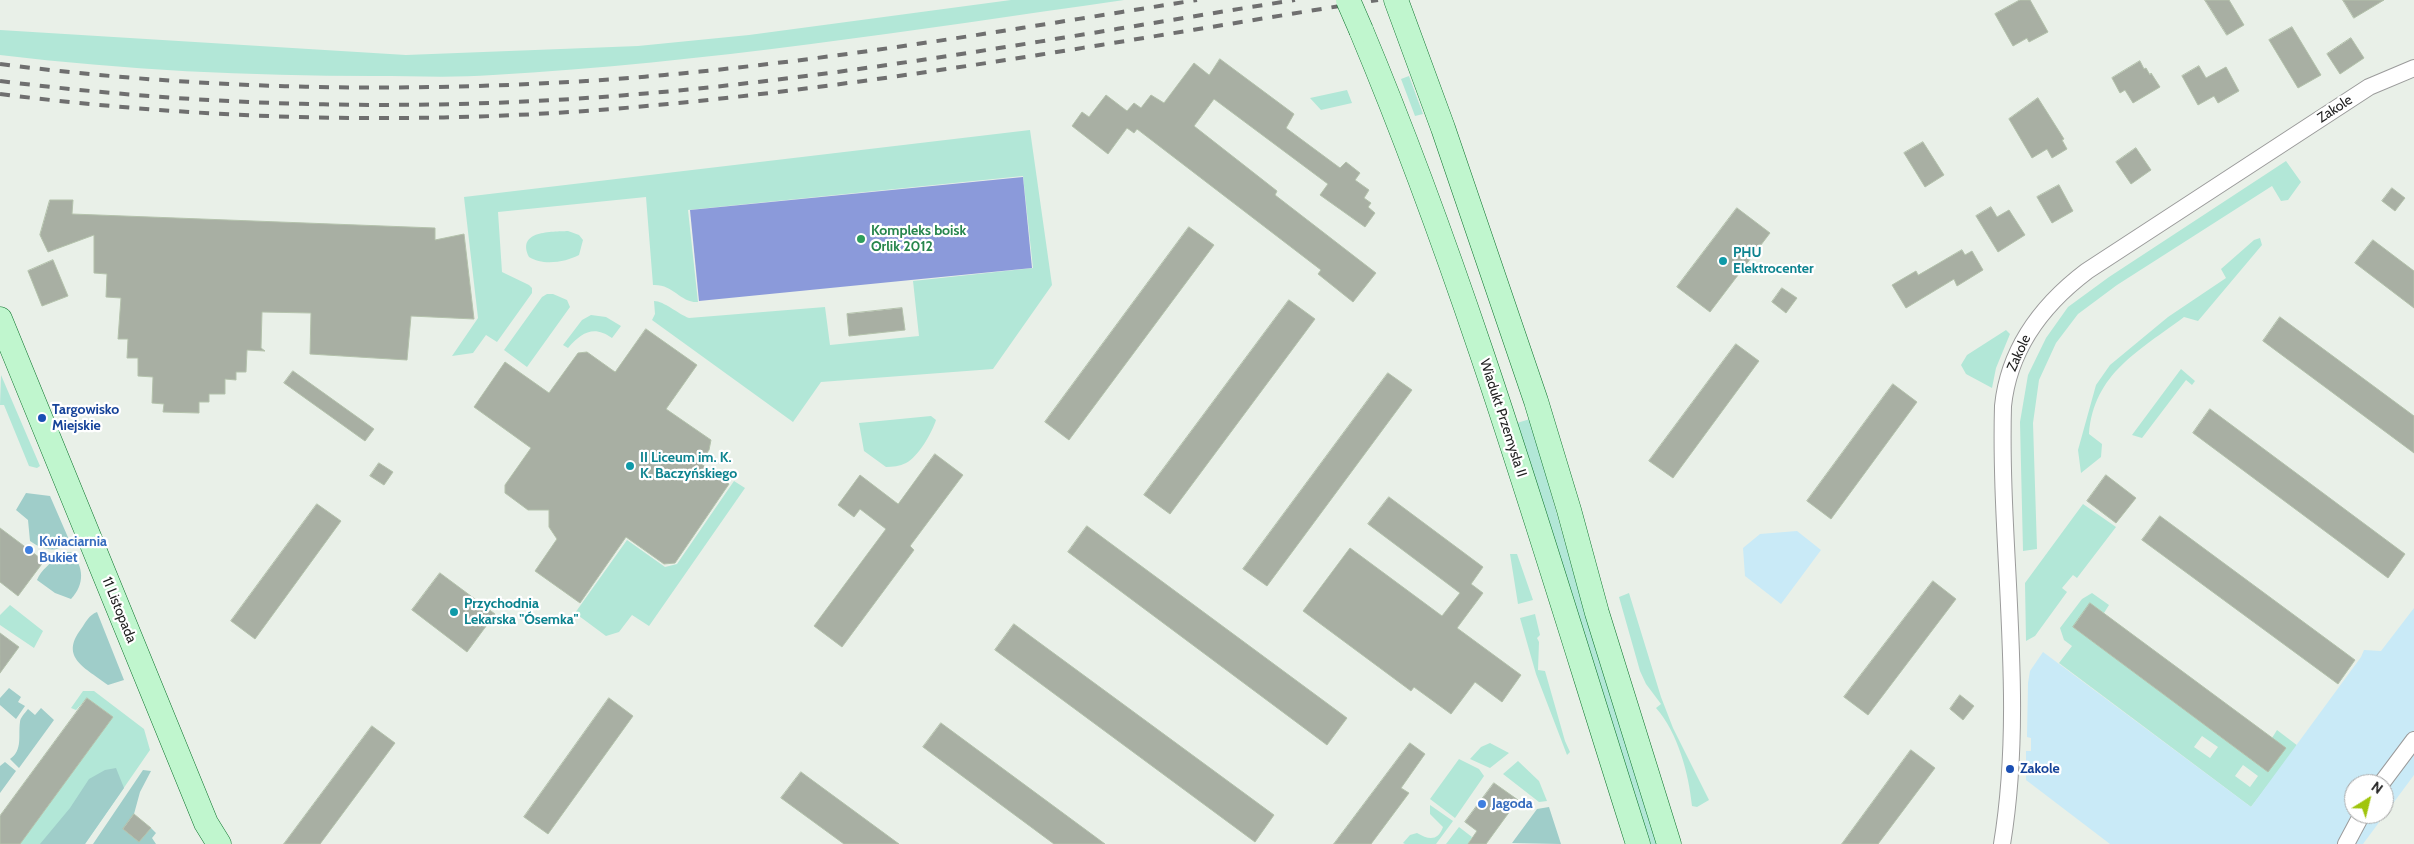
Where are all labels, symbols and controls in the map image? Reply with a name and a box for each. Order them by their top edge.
street label: Zakole [2314,92,2356,126]
place label: Kompleks boisk Orlik 2012 [871,223,966,256]
marker: Kompleks boisk Orlik 2012 [855,233,867,245]
place label: PHU Elektrocenter [1733,245,1814,278]
marker: PHU Elektrocenter [1717,255,1729,267]
street label: Zakole [2004,332,2034,374]
street label: Wiadukt Przemysła II [1476,357,1530,479]
place label: Targowisko Miejskie [52,402,119,434]
marker: Targowisko Miejskie [36,412,48,424]
place label: II Liceum im. K. K. Baczyńskiego [640,450,737,482]
marker: II Liceum im. K. K. Baczyńskiego [624,460,636,472]
place label: Kwiaciarnia Bukiet [39,534,107,566]
marker: Kwiaciarnia Bukiet [23,544,35,556]
street label: 11 Listopada [98,575,140,645]
place label: Przychodnia Lekarska "Ósemka" [464,596,578,628]
marker: Przychodnia Lekarska "Ósemka" [448,606,460,618]
place label: Zakole [2020,761,2060,777]
marker: Zakole [2004,763,2016,775]
north arrow [2344,774,2394,824]
text: N [2368,777,2387,798]
place label: Jagoda [1492,796,1533,812]
marker: Jagoda [1476,798,1488,810]

